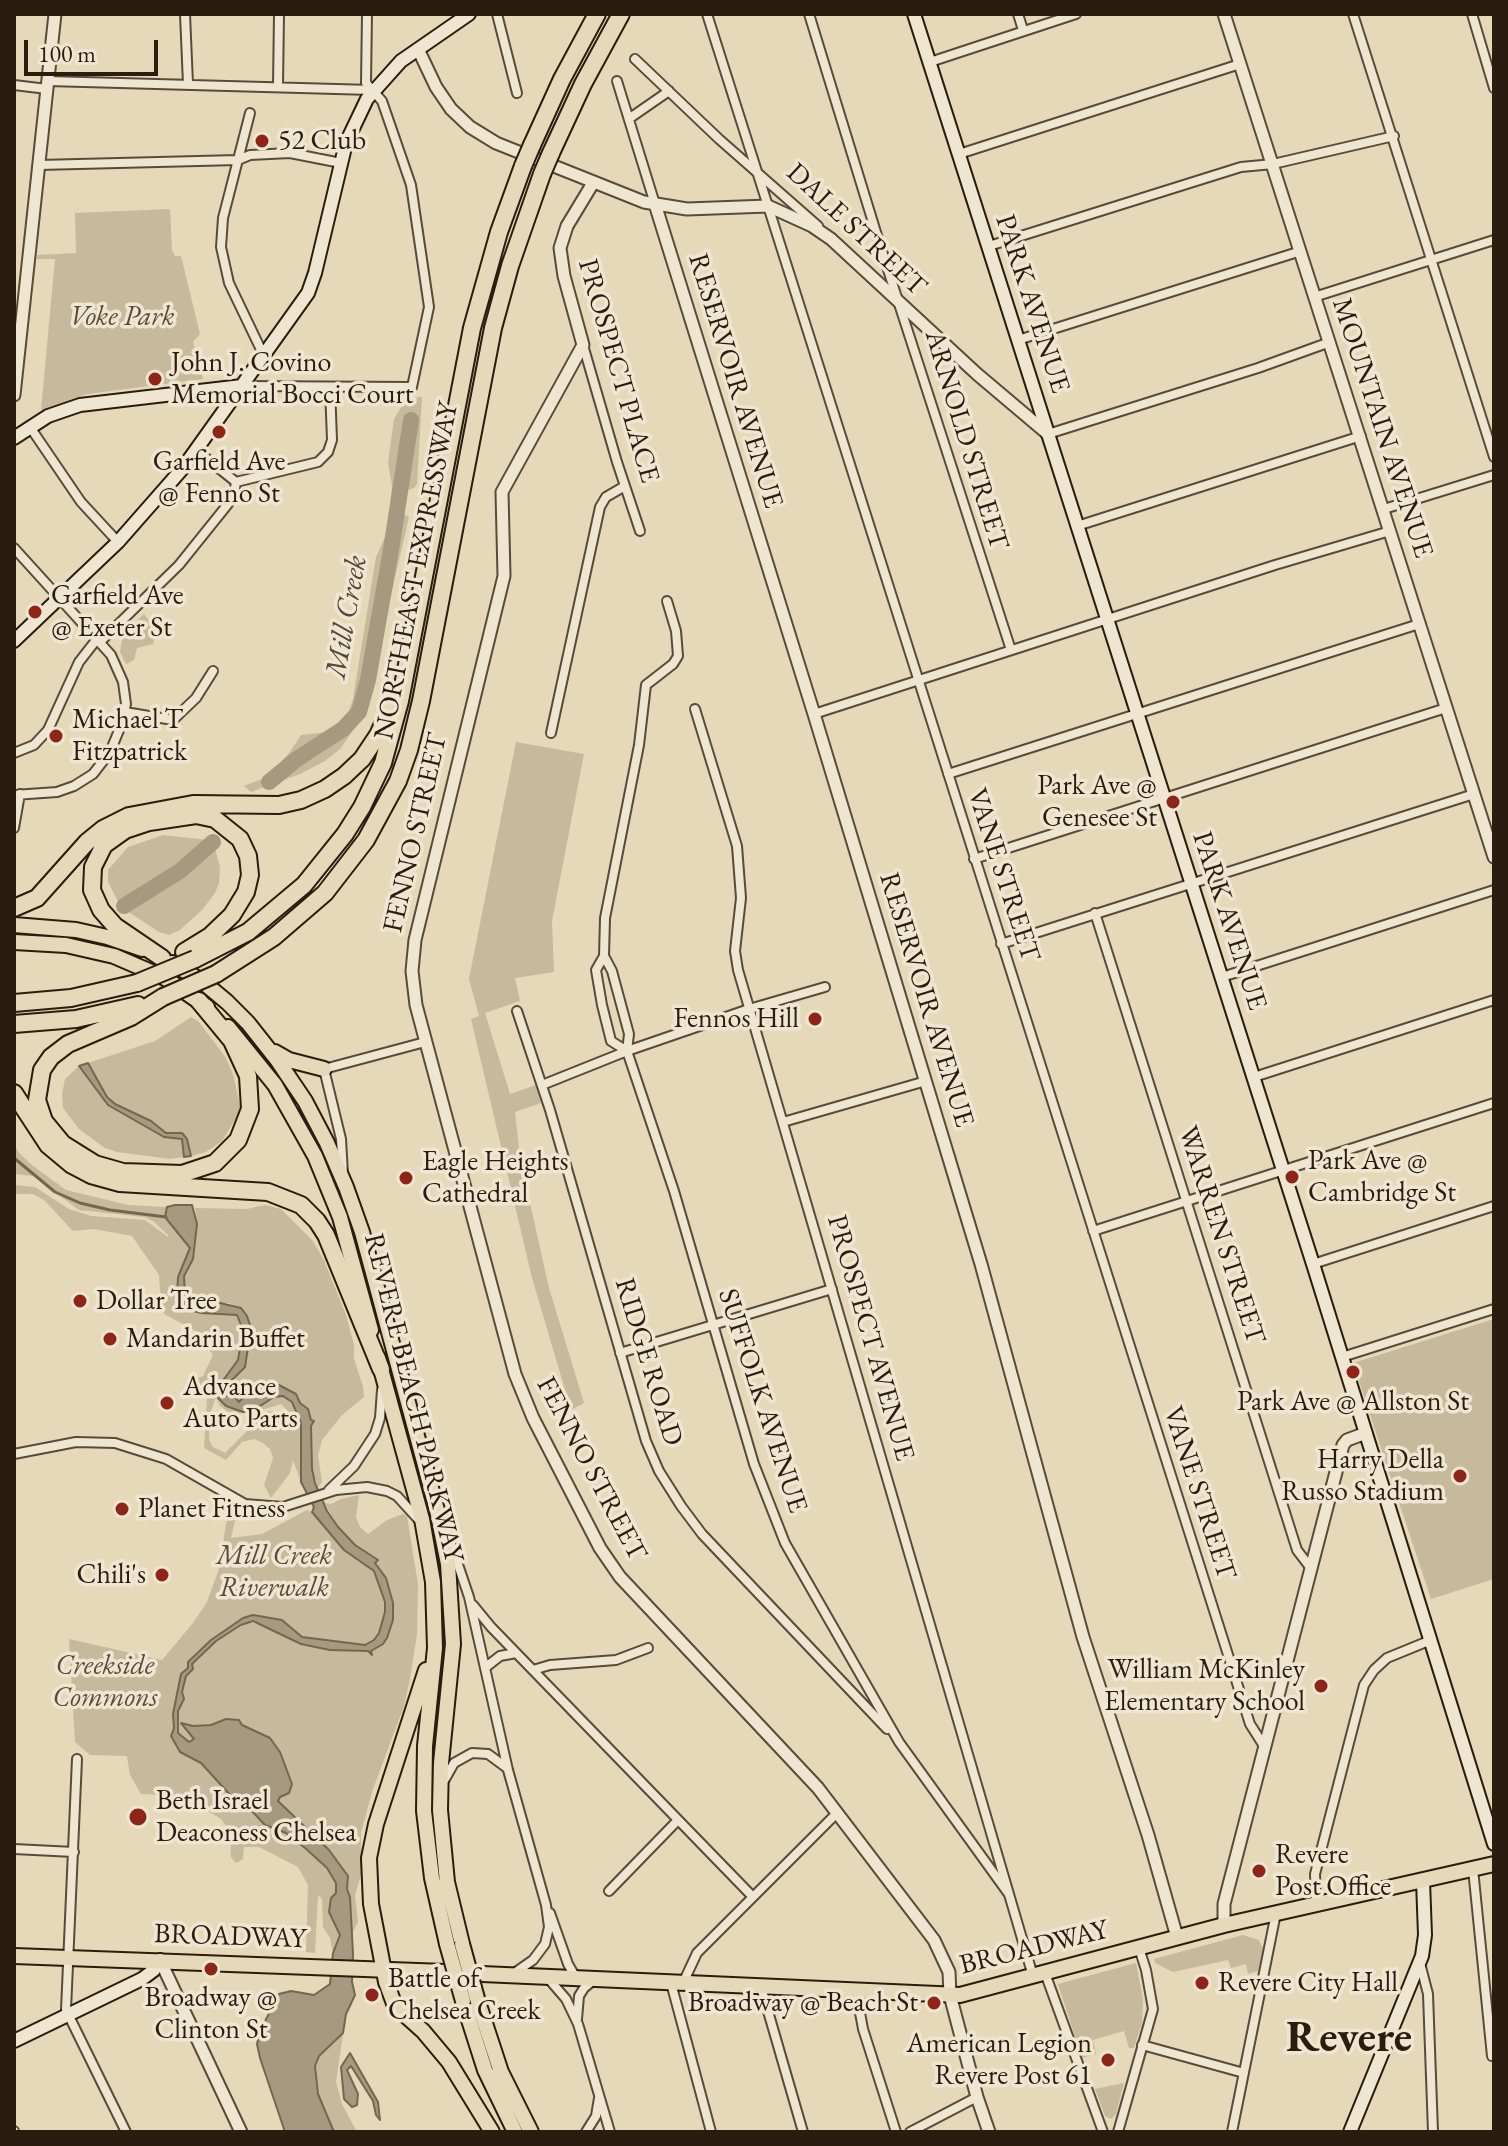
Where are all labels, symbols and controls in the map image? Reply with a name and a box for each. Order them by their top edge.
scale bar [28,24,162,74]
text: 100 m [38,38,96,69]
place label: 52 Club [278,124,366,158]
marker: 52 Club [253,132,271,150]
street label: DALE STREET [779,157,933,303]
street label: PARK AVENUE [987,211,1077,397]
street label: RESERVOIR AVENUE [680,250,790,512]
street label: PROSPECT PLACE [570,255,666,487]
street label: MOUNTAIN AVENUE [1324,294,1440,562]
park label: Voke Park [69,300,175,334]
street label: ARNOLD STREET [917,326,1015,554]
place label: John J. Covino Memorial Bocci Court [171,346,414,412]
marker: John J. Covino Memorial Bocci Court [146,370,164,388]
street label: NORTHEAST EXPRESSWAY [368,399,466,743]
marker: Garfield Ave @ Fenno St [210,423,228,441]
place label: Garfield Ave @ Fenno St [153,445,285,511]
water label: Mill Creek [318,553,376,681]
place label: Garfield Ave @ Exeter St [51,579,184,645]
marker: Garfield Ave @ Exeter St [26,603,44,621]
place label: Michael T Fitzpatrick [72,703,187,769]
marker: Michael T Fitzpatrick [47,727,65,745]
street label: FENNO STREET [377,730,455,936]
place label: Park Ave @ Genesee St [1037,769,1157,835]
street label: VANE STREET [959,784,1047,966]
marker: Park Ave @ Genesee St [1164,793,1182,811]
street label: PARK AVENUE [1184,828,1274,1014]
street label: RESERVOIR AVENUE [871,869,981,1131]
place label: Fennos Hill [674,1002,799,1036]
marker: Fennos Hill [806,1010,824,1028]
street label: WARREN STREET [1170,1122,1272,1348]
place label: Park Ave @ Cambridge St [1308,1144,1456,1210]
place label: Eagle Heights Cathedral [422,1145,569,1211]
marker: Park Ave @ Cambridge St [1283,1168,1301,1186]
marker: Eagle Heights Cathedral [397,1169,415,1187]
street label: PROSPECT AVENUE [819,1211,921,1465]
street label: REVERE BEACH PARKWAY [356,1230,470,1566]
street label: RIDGE ROAD [607,1274,689,1450]
place label: Dollar Tree [96,1284,217,1318]
street label: SUFFOLK AVENUE [710,1285,814,1517]
marker: Dollar Tree [71,1292,89,1310]
place label: Mandarin Buffet [126,1322,305,1356]
marker: Mandarin Buffet [101,1330,119,1348]
marker: Park Ave @ Allston St [1344,1363,1362,1381]
place label: Advance Auto Parts [183,1370,298,1436]
street label: FENNO STREET [528,1371,654,1567]
place label: Park Ave @ Allston St [1237,1385,1469,1419]
marker: Advance Auto Parts [158,1394,176,1412]
street label: VANE STREET [1155,1402,1243,1584]
place label: Harry Della Russo Stadium [1281,1443,1444,1509]
marker: Harry Della Russo Stadium [1451,1467,1469,1485]
place label: Planet Fitness [138,1492,285,1526]
marker: Planet Fitness [113,1500,131,1518]
park label: Mill Creek Riverwalk [216,1539,332,1605]
place label: Chili's [77,1558,146,1592]
marker: Chili's [153,1566,171,1584]
park label: Creekside Commons [52,1649,158,1715]
place label: William McKinley Elementary School [1104,1653,1305,1719]
marker: William McKinley Elementary School [1312,1677,1330,1695]
place label: Beth Israel Deaconess Chelsea [156,1784,356,1850]
marker: Beth Israel Deaconess Chelsea [127,1806,149,1828]
place label: Revere Post Office [1275,1838,1391,1904]
marker: Revere Post Office [1250,1862,1268,1880]
street label: BROADWAY [956,1913,1112,1983]
street label: BROADWAY [154,1918,306,1956]
marker: Broadway @ Clinton St [202,1960,220,1978]
place label: Battle of Chelsea Creek [388,1962,541,2028]
place label: Revere City Hall [1218,1966,1398,2000]
marker: Revere City Hall [1193,1974,1211,1992]
place label: Broadway @ Clinton St [145,1981,277,2047]
marker: Battle of Chelsea Creek [363,1986,381,2004]
place label: Broadway @ Beach St [688,1986,918,2020]
marker: Broadway @ Beach St [925,1994,943,2012]
district label: Revere [1286,2013,1412,2065]
place label: American Legion Revere Post 61 [906,2027,1092,2093]
marker: American Legion Revere Post 61 [1099,2051,1117,2069]

